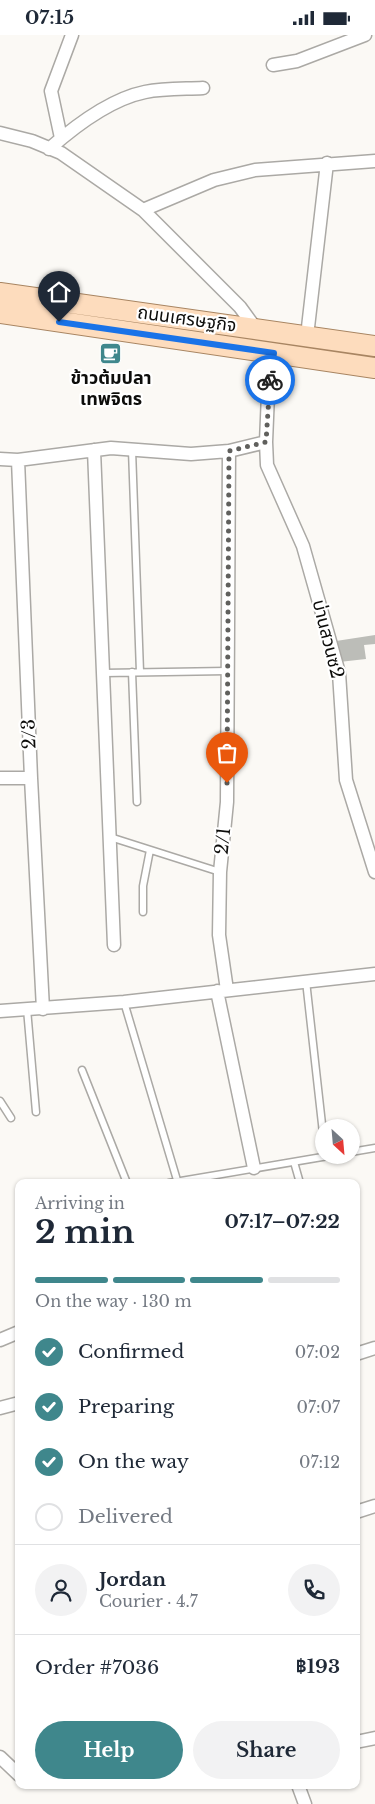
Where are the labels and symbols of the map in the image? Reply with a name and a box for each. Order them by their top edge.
pin [38,271,80,322]
street label: ถนนเศรษฐกิจ [136,301,238,337]
cafe icon: ข้าวต้มปลา เทพจิตร [99,341,123,365]
courier [245,355,295,405]
place label: ข้าวต้มปลา เทพจิตร [70,367,152,410]
street label: บ่านสวนซ2 [308,597,348,681]
street label: 2/3 [17,718,41,750]
pin [206,732,248,783]
street label: 2/1 [211,826,235,856]
north arrow [315,1119,360,1164]

